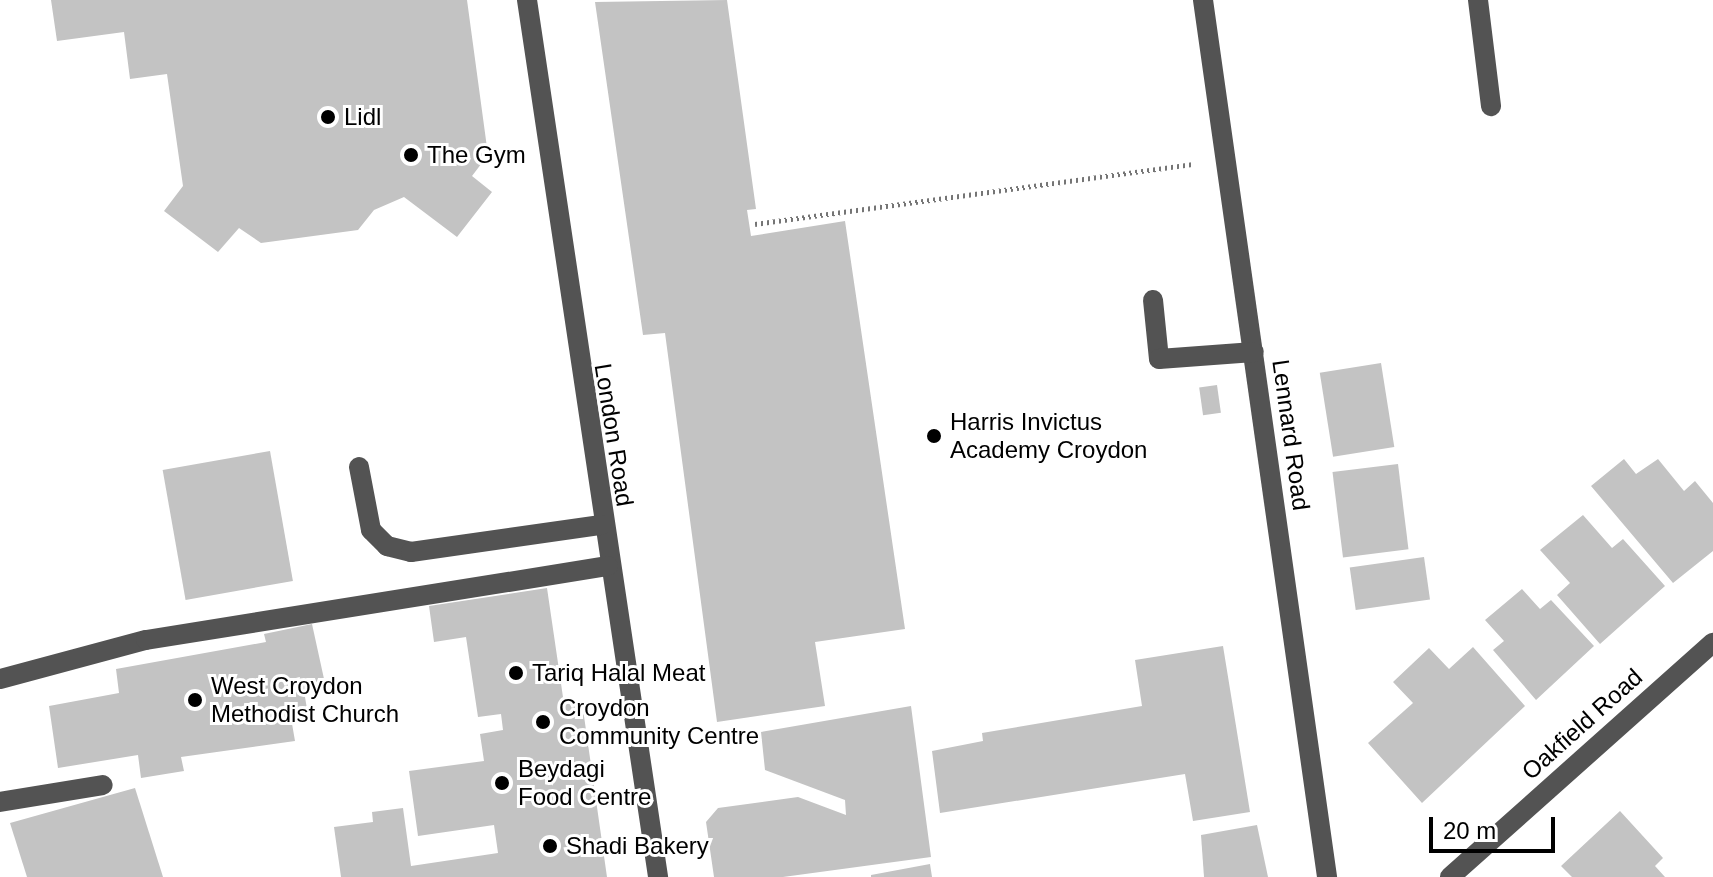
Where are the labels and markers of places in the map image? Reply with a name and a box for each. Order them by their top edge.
place label: Lidl [344,103,381,131]
marker: Lidl [319,108,337,126]
place label: The Gym [427,141,526,169]
marker: The Gym [402,146,420,164]
place label: Harris Invictus Academy Croydon [950,408,1147,464]
marker: Harris Invictus Academy Croydon [925,427,943,445]
place label: Tariq Halal Meat [532,659,705,687]
marker: Tariq Halal Meat [507,664,525,682]
place label: West Croydon Methodist Church [211,672,399,728]
marker: West Croydon Methodist Church [186,691,204,709]
place label: Croydon Community Centre [559,694,759,750]
marker: Croydon Community Centre [534,713,552,731]
place label: Beydagi Food Centre [518,755,651,811]
marker: Beydagi Food Centre [493,774,511,792]
place label: Shadi Bakery [566,832,709,860]
marker: Shadi Bakery [541,837,559,855]

